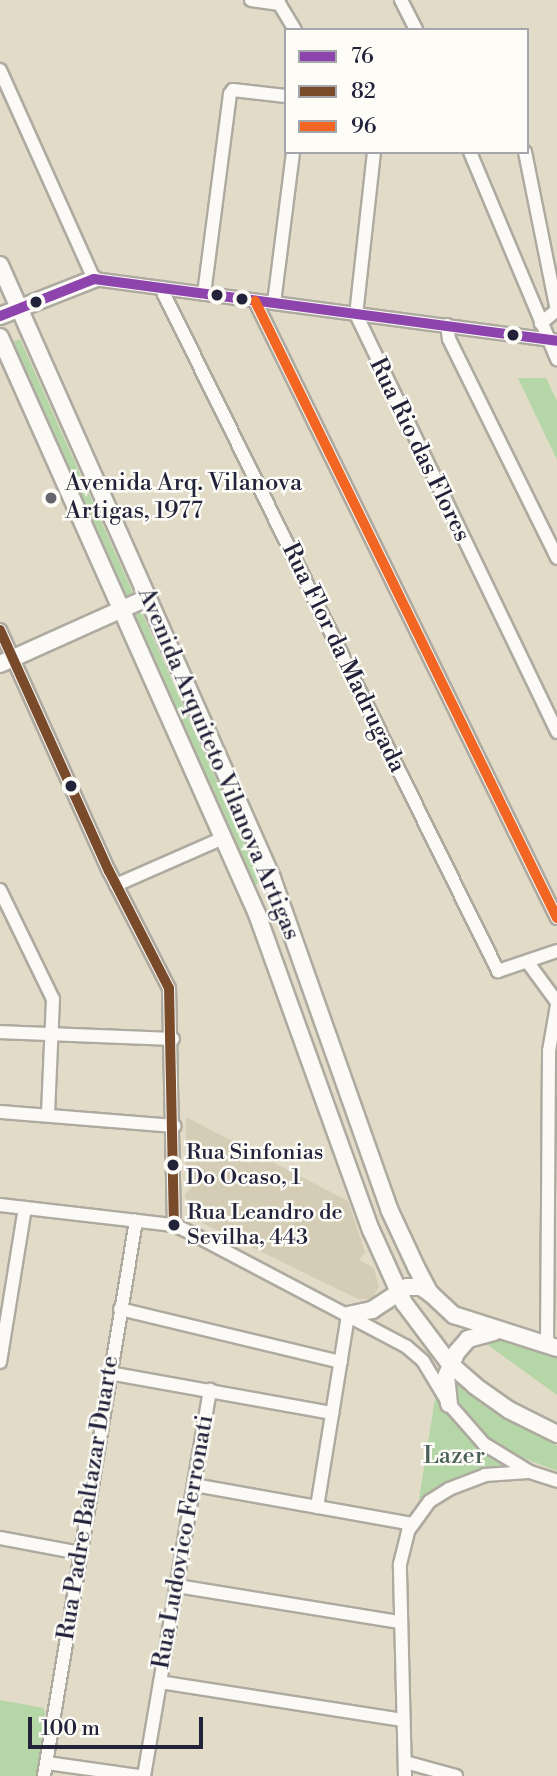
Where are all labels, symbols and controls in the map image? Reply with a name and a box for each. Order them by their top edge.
legend [284,28,529,154]
text: 76 [351,44,374,70]
text: 82 [351,79,376,105]
text: 96 [351,114,376,140]
unlabelled marker [210,288,224,302]
unlabelled marker [235,292,249,306]
unlabelled marker [29,295,43,309]
unlabelled marker [506,328,520,342]
street label: Rua Rio das Flores [362,353,476,547]
place label: Avenida Arq. Vilanova Artigas, 1977 [65,470,302,526]
marker: Avenida Arq. Vilanova Artigas, 1977 [43,490,59,506]
street label: Rua Flor da Madrugada [275,539,411,777]
street label: Avenida Arquiteto Vilanova Artigas [131,583,305,945]
unlabelled marker [64,779,78,793]
place label: Rua Sinfonias Do Ocaso, 1 [186,1139,323,1190]
marker: Rua Sinfonias Do Ocaso, 1 [166,1158,180,1172]
place label: Rua Leandro de Sevilha, 443 [187,1199,343,1250]
marker: Rua Leandro de Sevilha, 443 [167,1218,181,1232]
street label: Rua Padre Baltazar Duarte [52,1354,126,1642]
street label: Rua Ludovico Ferronati [147,1413,221,1671]
park label: Lazer [423,1443,485,1471]
scale bar [32,1702,206,1746]
text: 100 m [41,1716,100,1742]

